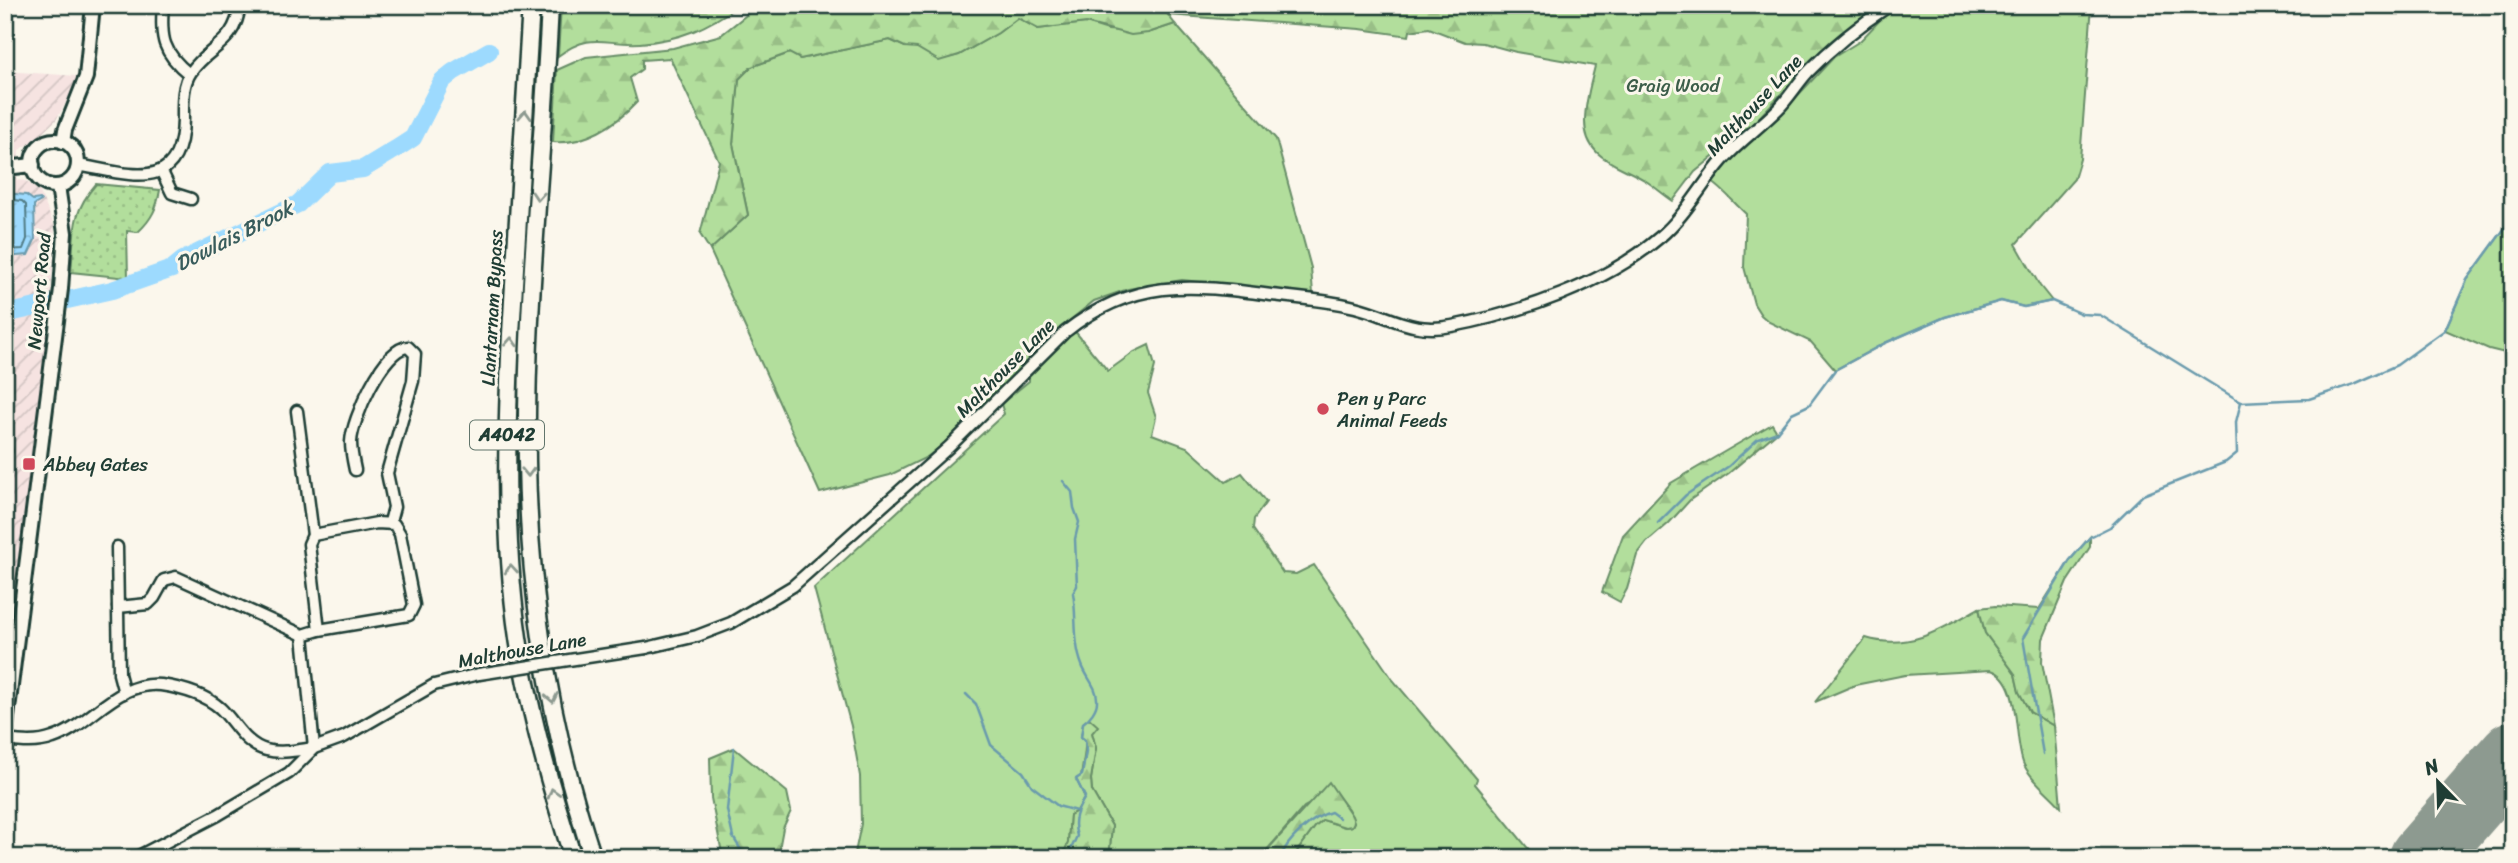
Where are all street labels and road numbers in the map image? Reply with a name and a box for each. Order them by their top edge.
street label: Malthouse Lane [1698,46,1810,164]
street label: Llantarnam Bypass [471,229,513,387]
street label: Newport Road [17,230,61,351]
street label: Malthouse Lane [947,310,1063,426]
road number: A4042 [470,421,544,450]
street label: Malthouse Lane [455,622,589,678]

